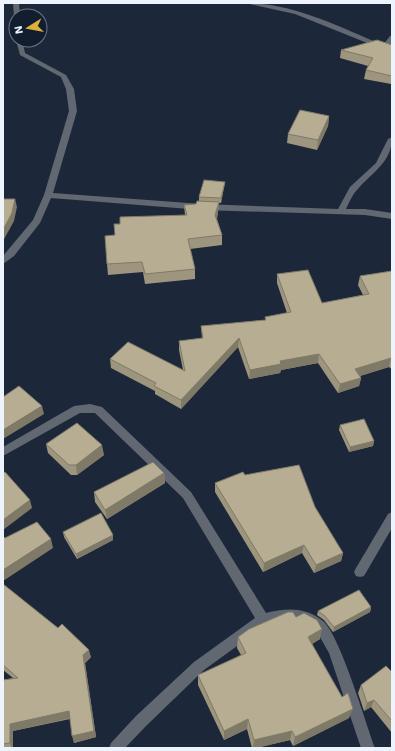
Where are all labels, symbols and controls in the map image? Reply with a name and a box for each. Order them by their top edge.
north arrow [8,8,48,48]
text: N [12,25,26,35]

